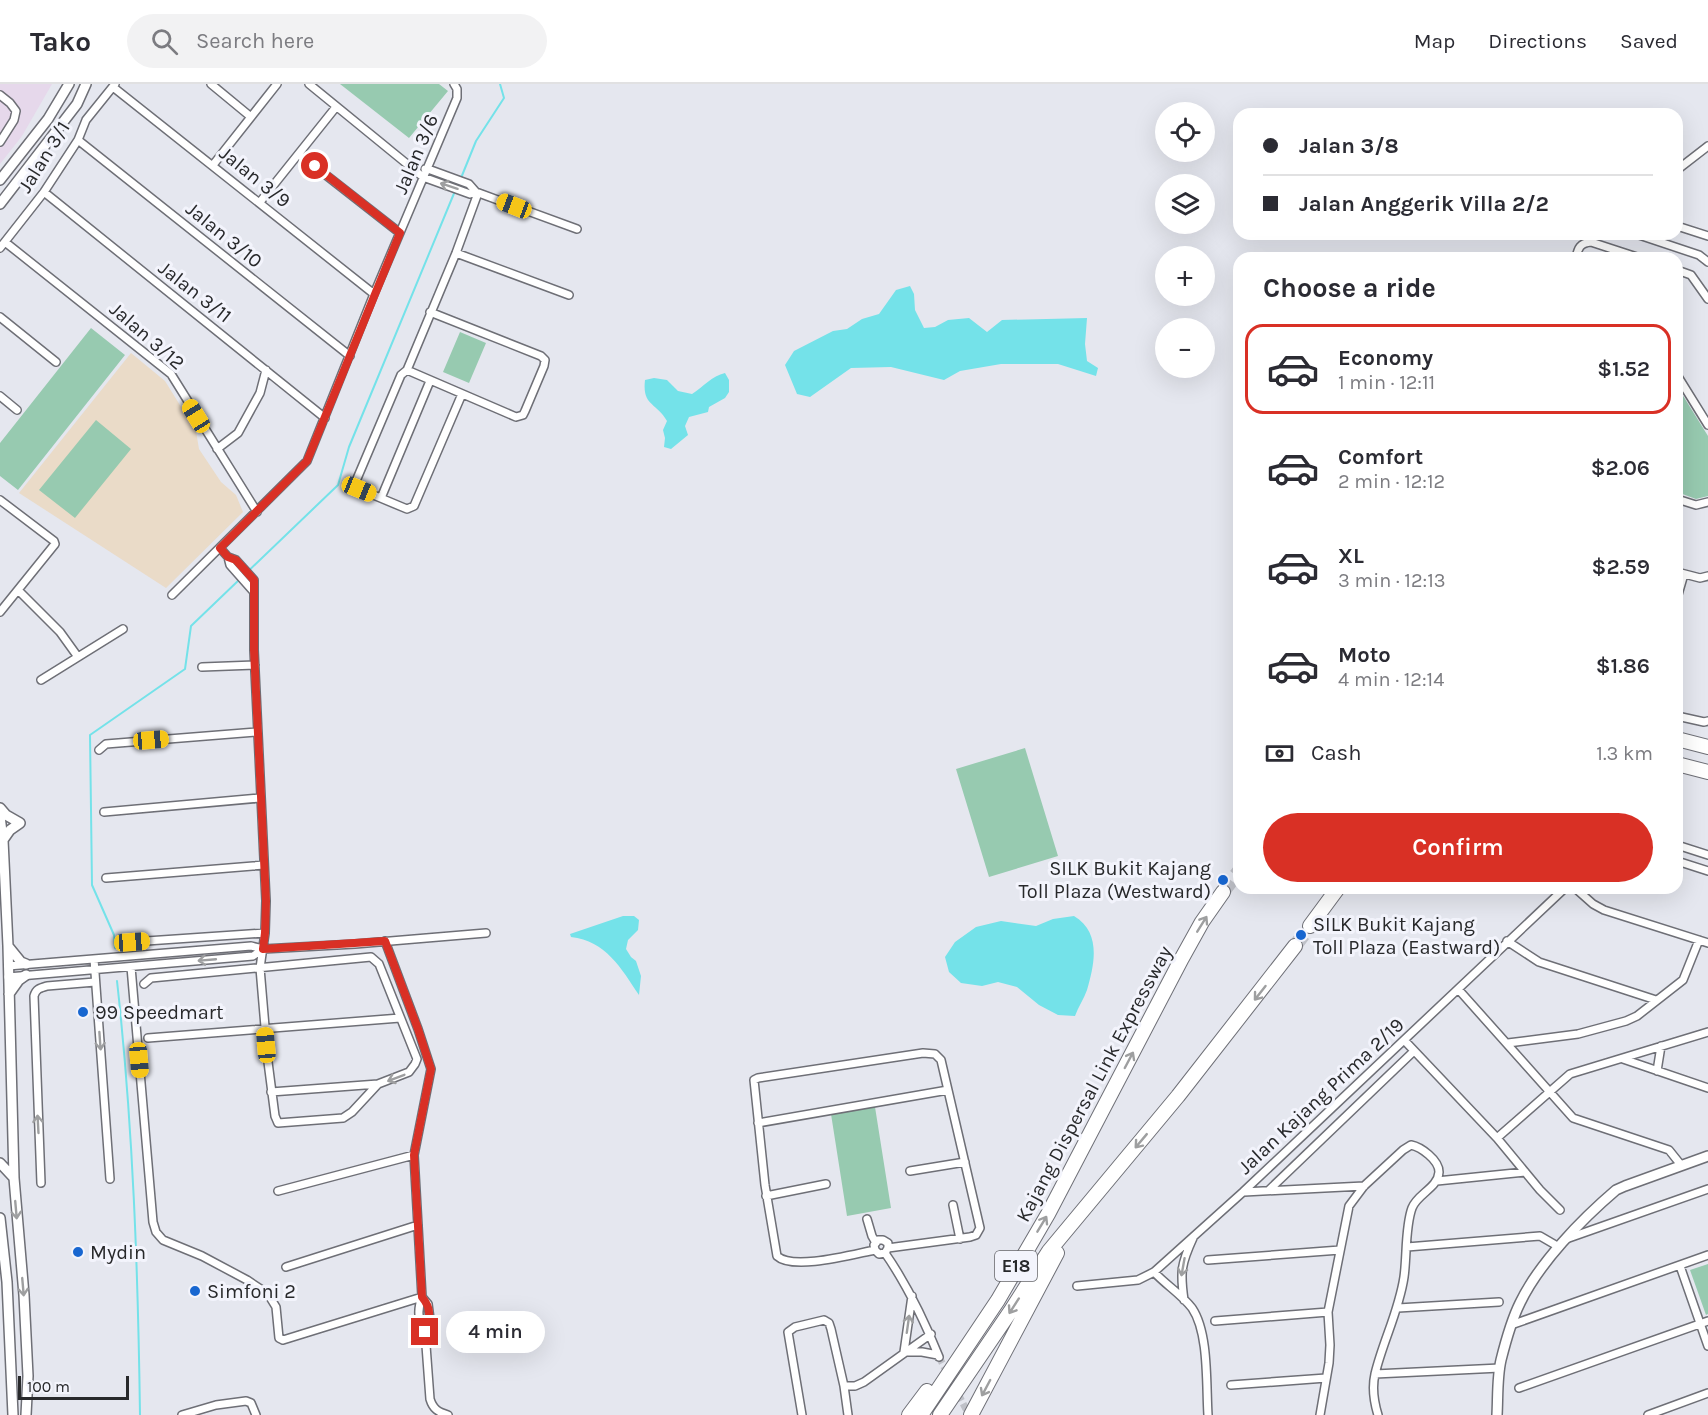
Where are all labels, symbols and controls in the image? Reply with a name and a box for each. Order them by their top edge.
search box [127,14,547,68]
text: Tako [30,25,91,58]
icon: search [148,25,181,58]
text: Search here [196,28,314,54]
text: Map [1414,29,1455,53]
text: Directions [1488,29,1587,53]
text: Saved [1620,29,1678,53]
map controls [1155,102,1215,378]
button: locate [1155,102,1215,162]
street label: Jalan 3/6 [389,111,443,197]
street label: Jalan 3/1 [13,117,75,197]
text: Jalan 3/8 [1299,133,1399,159]
street label: Jalan 3/9 [215,141,295,213]
route start [301,152,328,179]
button: layers [1155,174,1215,234]
one-way arrow [440,180,459,191]
car [494,191,534,221]
text: Jalan Anggerik Villa 2/2 [1299,191,1549,217]
street label: Jalan 3/10 [181,197,267,273]
button: + [1155,246,1215,306]
street label: Jalan 3/11 [154,256,236,328]
text: Choose a ride [1263,272,1436,304]
street label: Jalan 3/12 [105,297,189,375]
button: − [1155,318,1215,378]
icon: car [1266,342,1320,396]
text: Economy [1338,345,1433,371]
text: $1.52 [1597,356,1650,382]
text: 1 min · 12:11 [1338,371,1435,394]
car [179,396,213,436]
icon: car [1266,441,1320,495]
text: Comfort [1338,444,1423,470]
text: $2.06 [1591,455,1650,481]
text: 2 min · 12:12 [1338,470,1445,493]
car [339,474,379,504]
icon: car [1266,540,1320,594]
text: XL [1338,543,1364,569]
text: $2.59 [1592,554,1650,580]
text: 3 min · 12:13 [1338,569,1446,592]
icon: car [1266,639,1320,693]
text: Moto [1338,642,1391,668]
text: $1.86 [1596,653,1650,679]
text: 4 min · 12:14 [1338,668,1444,691]
car [132,729,170,751]
icon: cash [1263,737,1296,770]
text: Cash [1311,740,1361,766]
text: 1.3 km [1596,742,1653,765]
button: Confirm [1263,813,1653,882]
place label: SILK Bukit Kajang Toll Plaza (Westward) [1018,857,1211,903]
marker: SILK Bukit Kajang Toll Plaza (Westward) [1216,873,1230,887]
place label: SILK Bukit Kajang Toll Plaza (Eastward) [1313,913,1500,959]
one-way arrow [1196,916,1208,933]
marker: SILK Bukit Kajang Toll Plaza (Eastward) [1294,928,1308,942]
car [113,932,151,952]
street label: Kajang Dispersal Link Expressway [1011,942,1177,1226]
one-way arrow [198,955,218,966]
one-way arrow [1253,985,1266,1001]
place label: 99 Speedmart [95,1001,224,1024]
marker: 99 Speedmart [76,1005,90,1019]
street label: Jalan Kajang Prima 2/19 [1233,1013,1409,1179]
car [255,1026,277,1064]
one-way arrow [94,1030,105,1050]
car [128,1041,150,1079]
one-way arrow [1124,1051,1135,1069]
one-way arrow [387,1073,406,1084]
one-way arrow [33,1115,44,1135]
one-way arrow [1134,1133,1148,1148]
one-way arrow [11,1199,22,1219]
one-way arrow [1037,1216,1049,1233]
place label: Mydin [90,1241,146,1264]
marker: Mydin [71,1245,85,1259]
road number: E18 [995,1251,1037,1281]
one-way arrow [1177,1257,1188,1276]
one-way arrow [18,1277,29,1297]
place label: Simfoni 2 [207,1280,296,1303]
marker: Simfoni 2 [188,1284,202,1298]
one-way arrow [1007,1297,1019,1314]
callout: 4 min [446,1311,545,1353]
one-way arrow [902,1315,913,1335]
route end [411,1318,438,1345]
text: 4 min [468,1320,523,1343]
scale bar [18,1373,129,1400]
text: 100 m [27,1377,70,1396]
one-way arrow [980,1379,992,1396]

